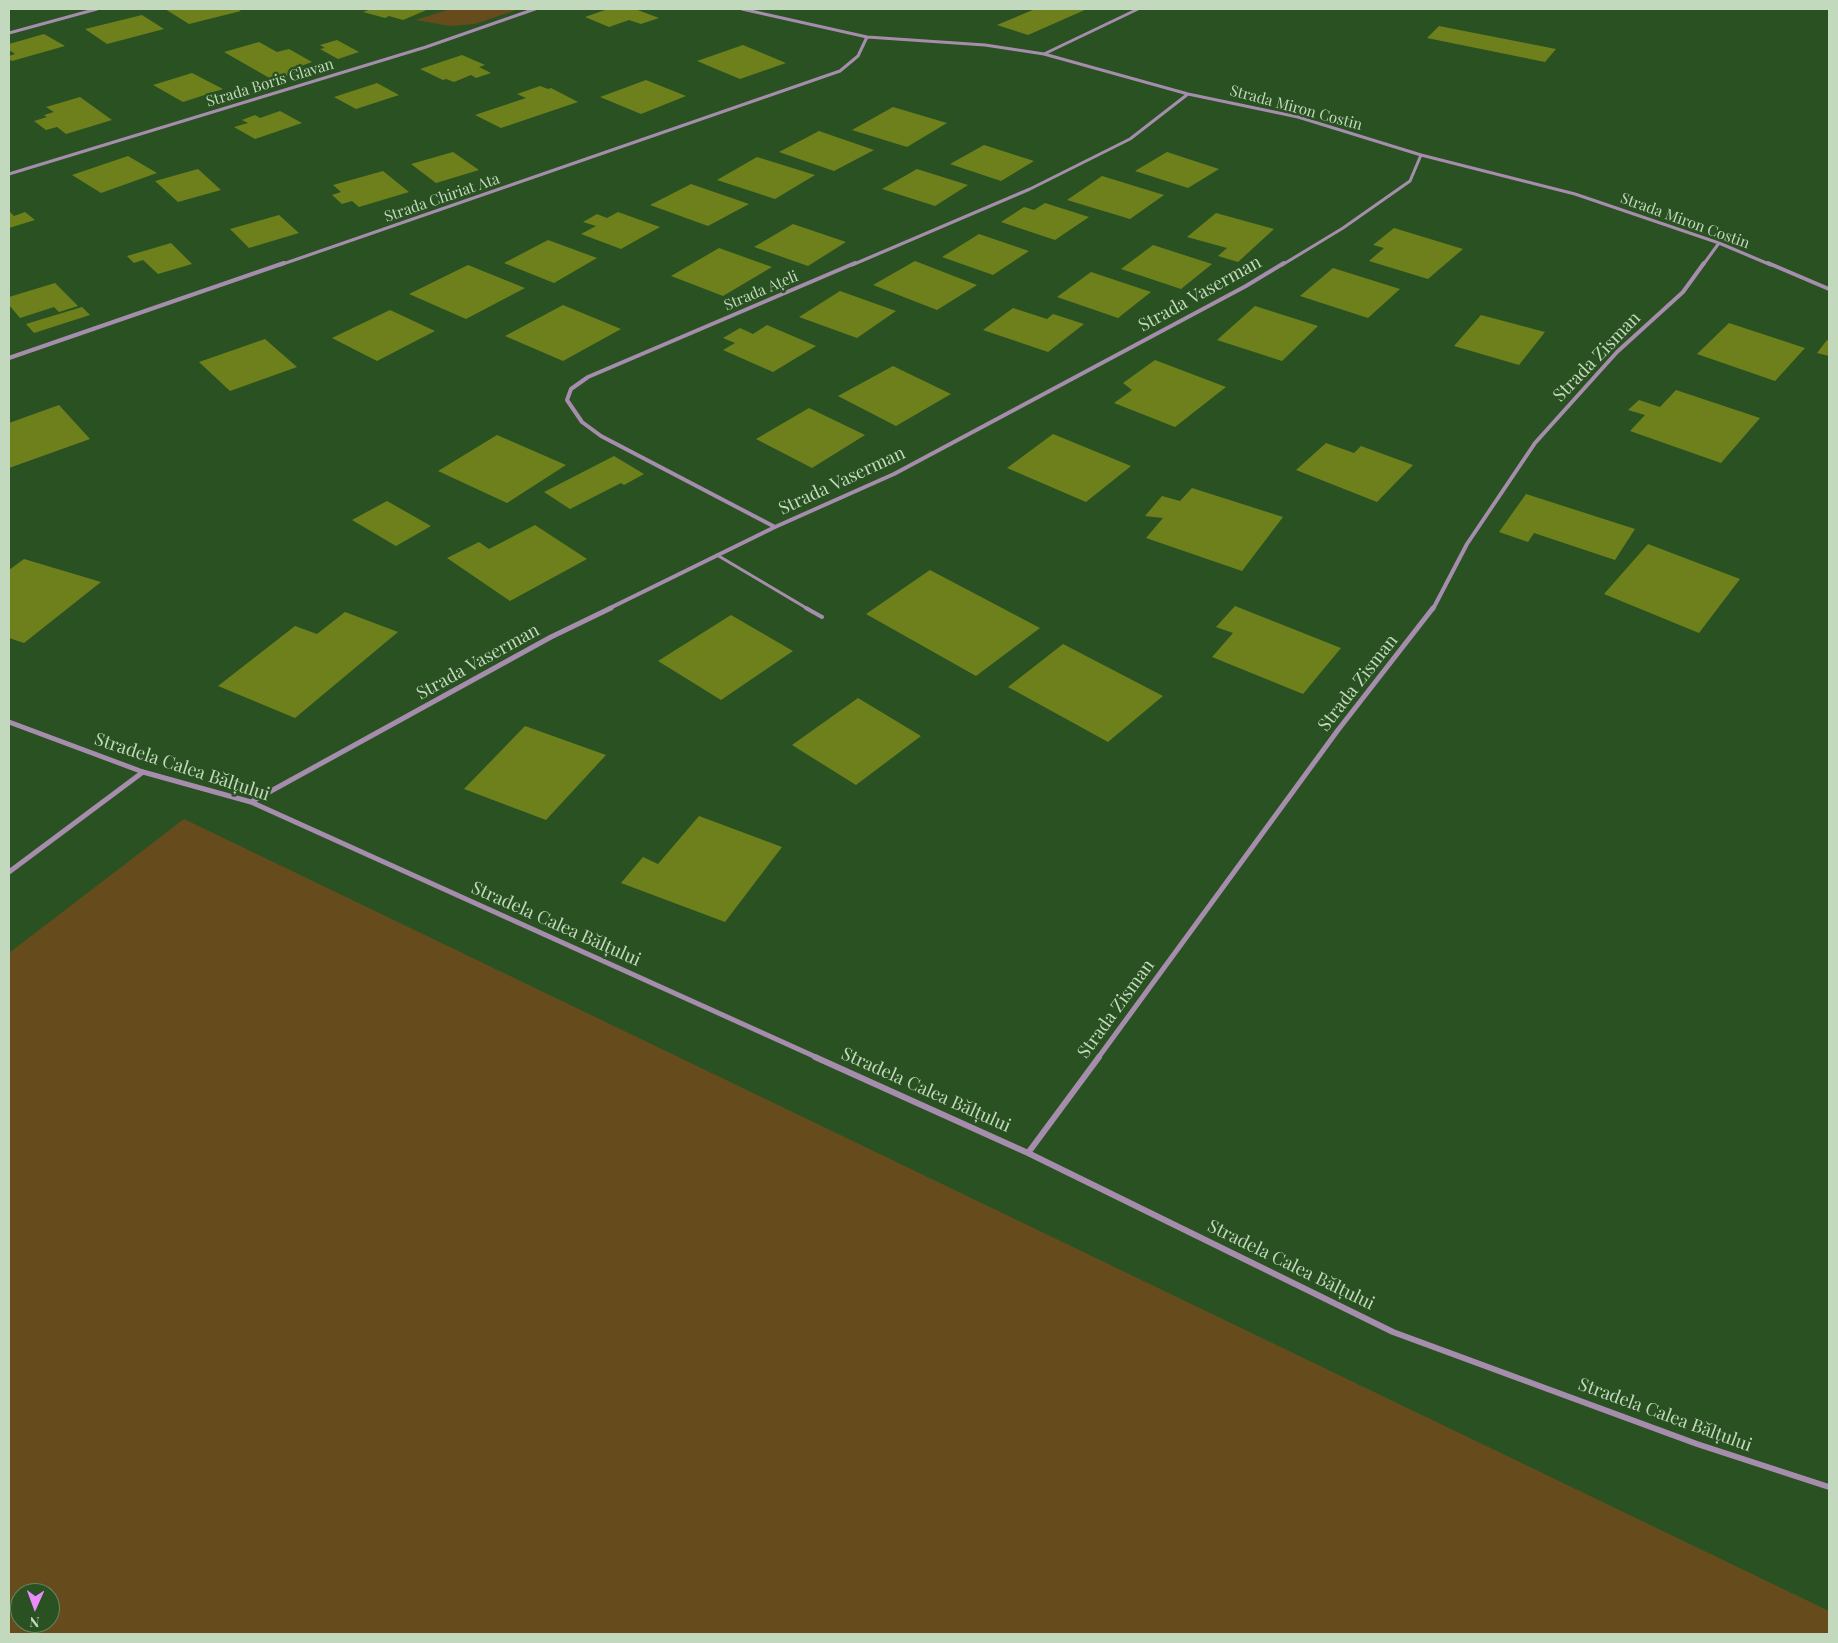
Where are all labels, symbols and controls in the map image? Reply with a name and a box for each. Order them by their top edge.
street label: Strada Boris Glavan [204,55,336,111]
street label: Strada Miron Costin [1228,82,1364,134]
street label: Strada Chiriat Ata [382,170,502,226]
street label: Strada Miron Costin [1618,189,1752,253]
street label: Strada Vaserman [1135,251,1265,337]
street label: Strada Ațeli [721,267,801,315]
street label: Strada Zisman [1549,308,1645,406]
street label: Strada Vaserman [775,442,909,520]
street label: Strada Vaserman [413,619,543,705]
street label: Strada Zisman [1314,630,1402,736]
street label: Stradela Calea Bălțului [92,728,272,806]
street label: Stradela Calea Bălțului [468,877,644,971]
street label: Strada Zisman [1073,955,1159,1063]
street label: Stradela Calea Bălțului [838,1043,1014,1137]
street label: Stradela Calea Bălțului [1204,1215,1378,1315]
street label: Stradela Calea Bălțului [1575,1374,1755,1456]
north arrow [10,1583,60,1633]
text: N [29,1613,40,1632]

